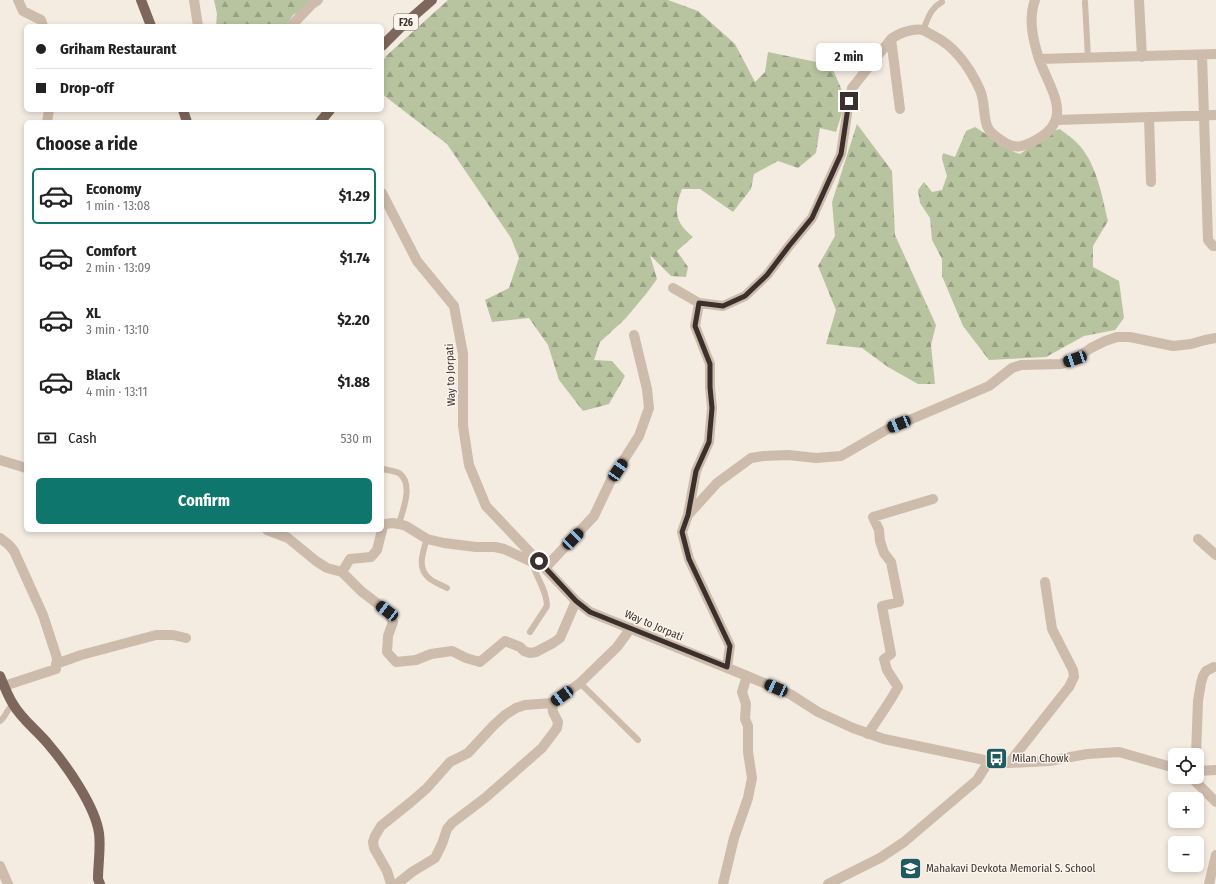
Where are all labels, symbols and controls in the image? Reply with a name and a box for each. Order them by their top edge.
road number: F26 [394,14,418,30]
text: Griham Restaurant [60,40,177,58]
callout: 2 min [816,43,882,71]
text: 2 min [835,49,863,64]
text: Drop-off [60,79,114,97]
route end [840,92,858,110]
text: Choose a ride [36,133,138,155]
icon: car [38,178,74,214]
text: Economy [86,180,141,198]
text: $1.29 [339,187,370,205]
text: 1 min · 13:08 [86,198,150,213]
icon: car [38,240,74,276]
text: Comfort [86,242,137,260]
text: $1.74 [340,249,370,267]
text: 2 min · 13:09 [86,260,150,275]
icon: car [38,302,74,338]
text: XL [86,304,101,322]
text: $2.20 [337,311,370,329]
text: 3 min · 13:10 [86,322,149,337]
street label: Way to Jorpati [443,343,458,406]
car [1062,349,1088,369]
icon: car [38,364,74,400]
text: Black [86,366,120,384]
text: $1.88 [337,373,370,391]
text: 4 min · 13:11 [86,384,147,399]
car [886,414,912,434]
icon: cash [36,427,58,449]
text: Cash [68,429,97,447]
text: 530 m [340,431,372,446]
car [606,457,630,483]
button: Confirm [36,478,372,524]
car [560,526,586,552]
route start [530,552,548,570]
car [374,599,400,623]
street label: Way to Jorpati [622,607,685,644]
car [763,678,789,698]
car [549,684,575,708]
bus stop icon: Milan Chowk [983,745,1009,771]
map controls [1168,748,1204,872]
button: locate [1168,748,1204,784]
place label: Milan Chowk [1012,752,1069,765]
button: + [1168,792,1204,828]
button: − [1168,836,1204,872]
school or university icon: Mahakavi Devkota Memorial S. School [897,855,923,881]
place label: Mahakavi Devkota Memorial S. School [926,862,1096,875]

